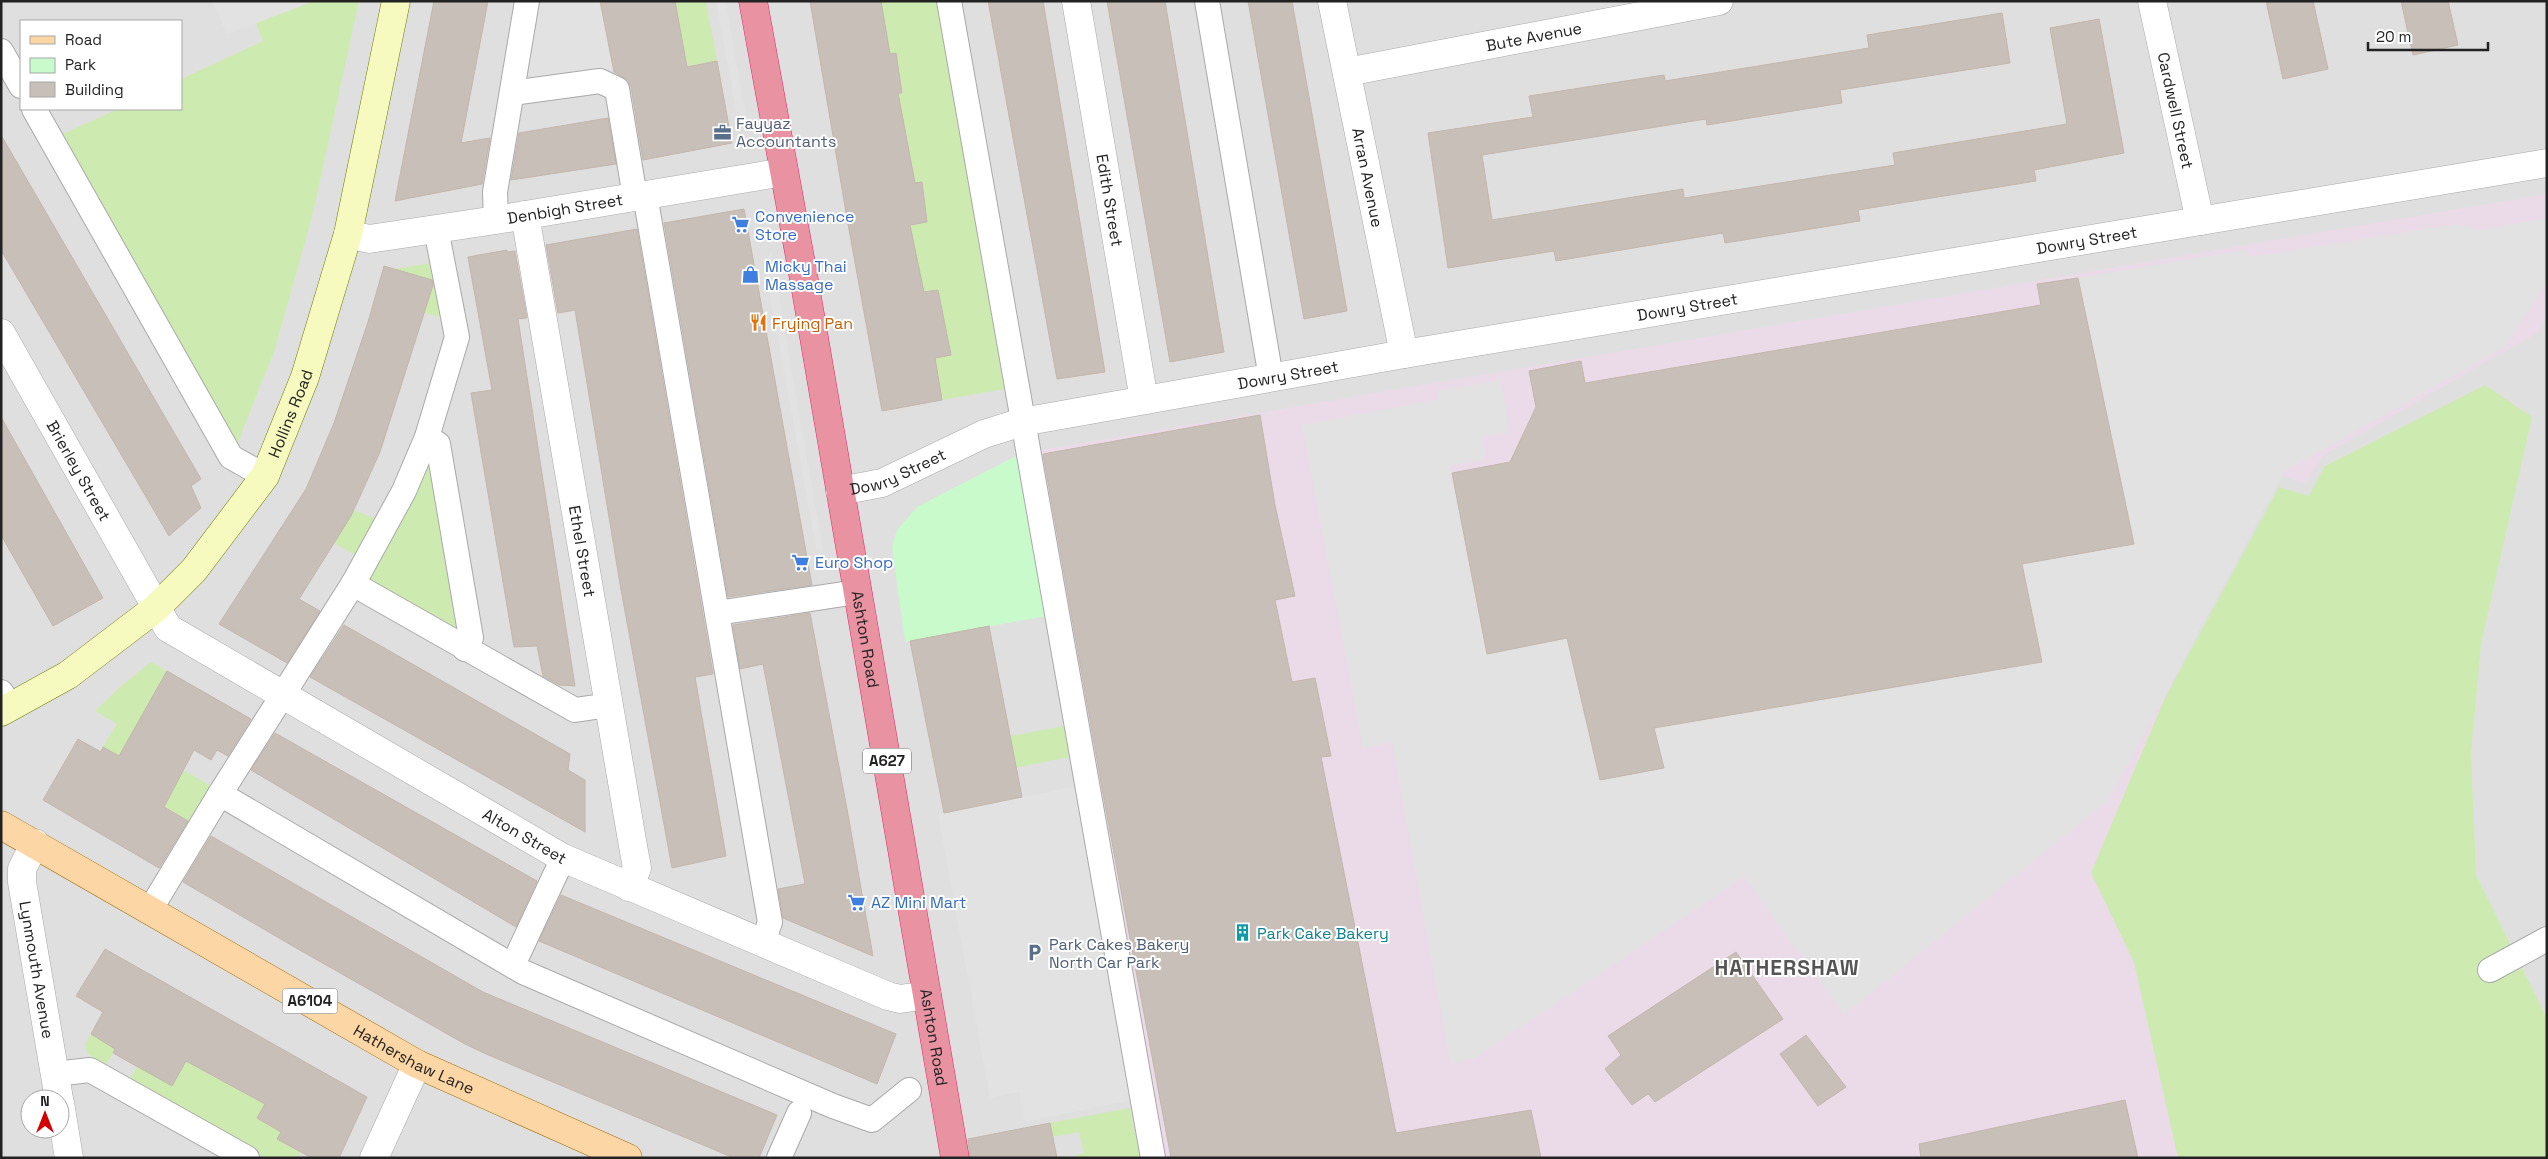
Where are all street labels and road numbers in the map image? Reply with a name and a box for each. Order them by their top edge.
street label: Bute Avenue [1484,17,1584,56]
street label: Cardwell Street [2152,50,2198,171]
street label: Arran Avenue [1347,126,1388,229]
street label: Edith Street [1091,152,1128,248]
street label: Denbigh Street [506,189,625,229]
street label: Dowry Street [2035,222,2139,259]
street label: Dowry Street [1635,288,1739,326]
street label: Dowry Street [1236,356,1340,394]
street label: Hollins Road [263,367,318,461]
street label: Brierley Street [42,417,115,525]
street label: Dowry Street [848,444,949,500]
street label: Ethel Street [564,504,600,599]
street label: Ashton Road [847,589,884,689]
road number: A627 [863,748,911,774]
street label: Alton Street [479,804,571,869]
street label: Lynmouth Avenue [14,899,59,1040]
street label: Ashton Road [915,987,952,1088]
road number: A6104 [282,988,338,1014]
street label: Hathershaw Lane [350,1020,478,1099]

